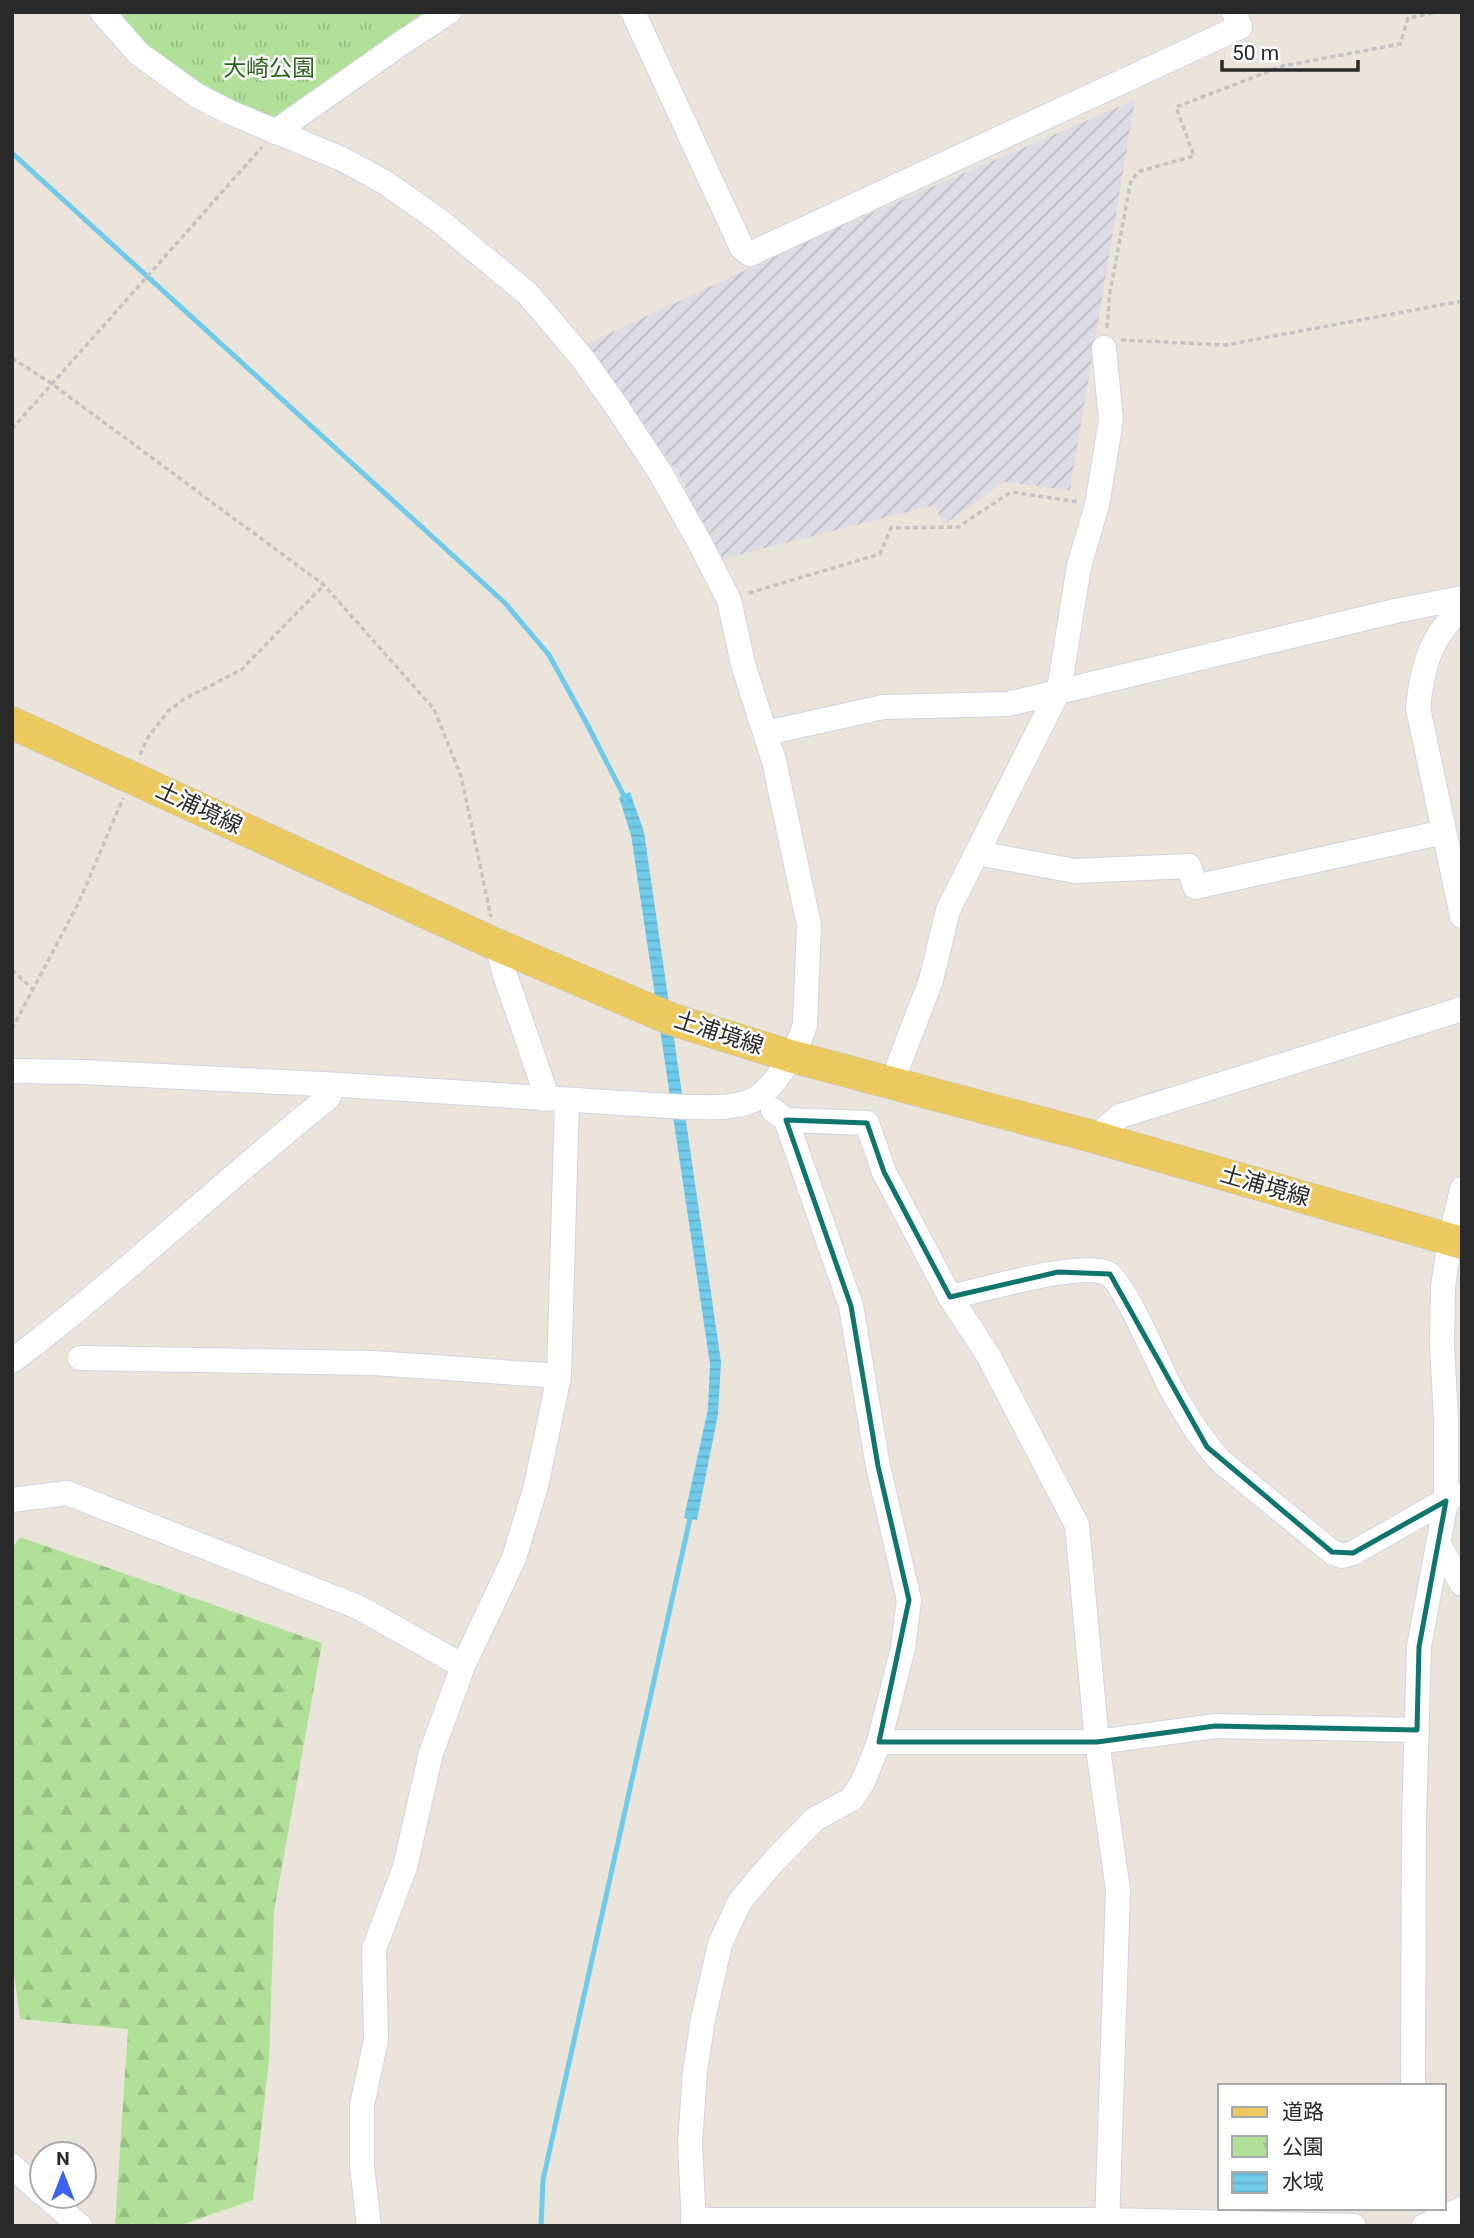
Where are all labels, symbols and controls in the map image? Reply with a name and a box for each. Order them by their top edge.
scale bar [1222,28,1358,72]
text: 50 m [1232,41,1279,65]
park label: 大崎公園 [223,55,315,82]
street label: 土浦境線 [152,776,246,840]
street label: 土浦境線 [671,1006,767,1060]
street label: 土浦境線 [1217,1160,1313,1212]
legend [1218,2084,1446,2210]
text: 道路 [1282,2100,1324,2124]
text: 公園 [1282,2135,1324,2159]
north arrow [28,2140,98,2210]
text: N [56,2147,70,2170]
text: 水域 [1282,2170,1324,2194]

